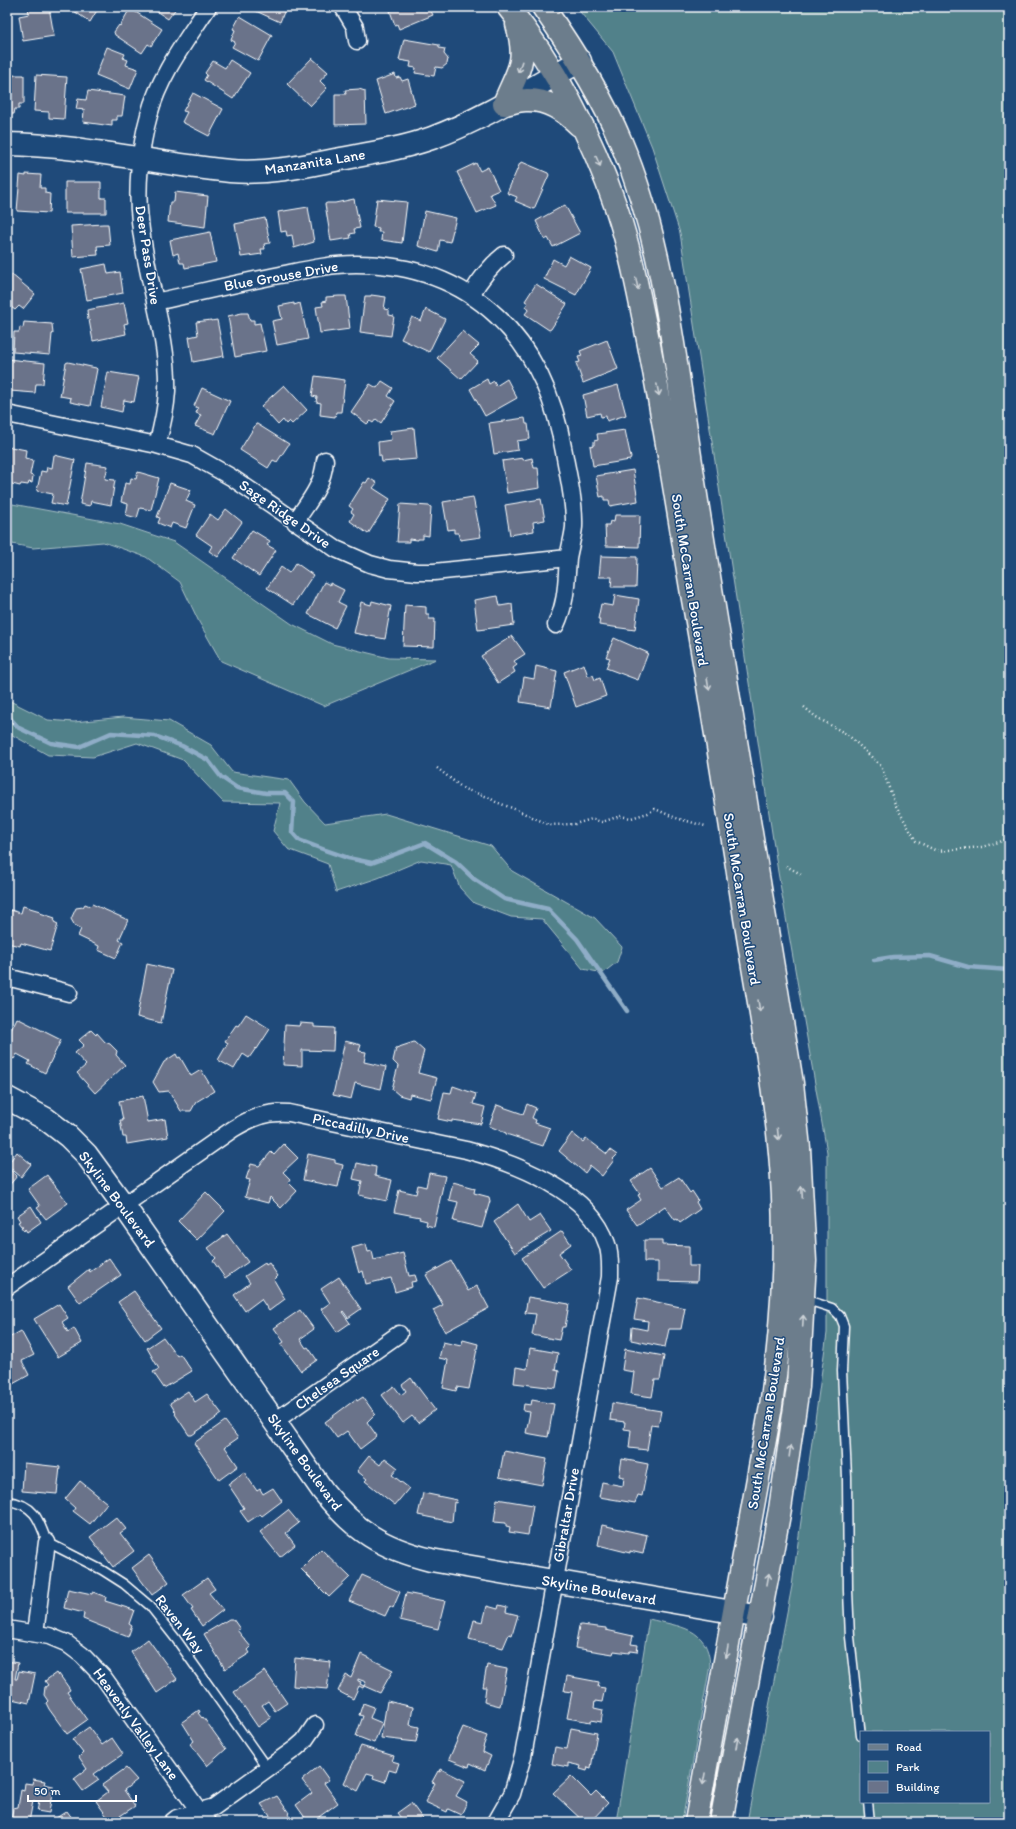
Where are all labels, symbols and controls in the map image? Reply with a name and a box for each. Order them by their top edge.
one-way arrow [516,60,523,73]
street label: Manzanita Lane [263,145,367,179]
one-way arrow [595,154,602,166]
street label: Deer Pass Drive [131,204,165,306]
street label: Blue Grouse Drive [222,257,340,295]
one-way arrow [633,278,641,291]
one-way arrow [654,383,662,396]
street label: Sage Ridge Drive [236,476,334,552]
street label: South McCarran Boulevard [667,492,713,668]
one-way arrow [704,677,712,690]
street label: South McCarran Boulevard [719,811,765,987]
one-way arrow [756,999,764,1012]
street label: Piccadilly Drive [311,1109,411,1147]
one-way arrow [774,1127,782,1140]
street label: Skyline Boulevard [75,1147,159,1251]
one-way arrow [798,1186,805,1199]
one-way arrow [799,1315,806,1328]
street label: South McCarran Boulevard [743,1335,789,1511]
street label: Chelsea Square [291,1342,383,1414]
street label: Skyline Boulevard [264,1410,346,1514]
one-way arrow [786,1445,794,1458]
street label: Gibraltar Drive [549,1466,583,1564]
street label: Skyline Boulevard [540,1571,658,1609]
one-way arrow [764,1573,772,1586]
street label: Raven Way [151,1591,209,1657]
one-way arrow [723,1645,731,1658]
street label: Heavenly Valley Lane [89,1664,183,1784]
legend [860,1731,990,1803]
one-way arrow [733,1737,741,1750]
text: Road [896,1740,922,1754]
text: Park [896,1760,920,1774]
one-way arrow [699,1773,707,1786]
scale bar [28,1777,136,1803]
text: Building [896,1780,940,1794]
text: 50 m [34,1784,60,1798]

